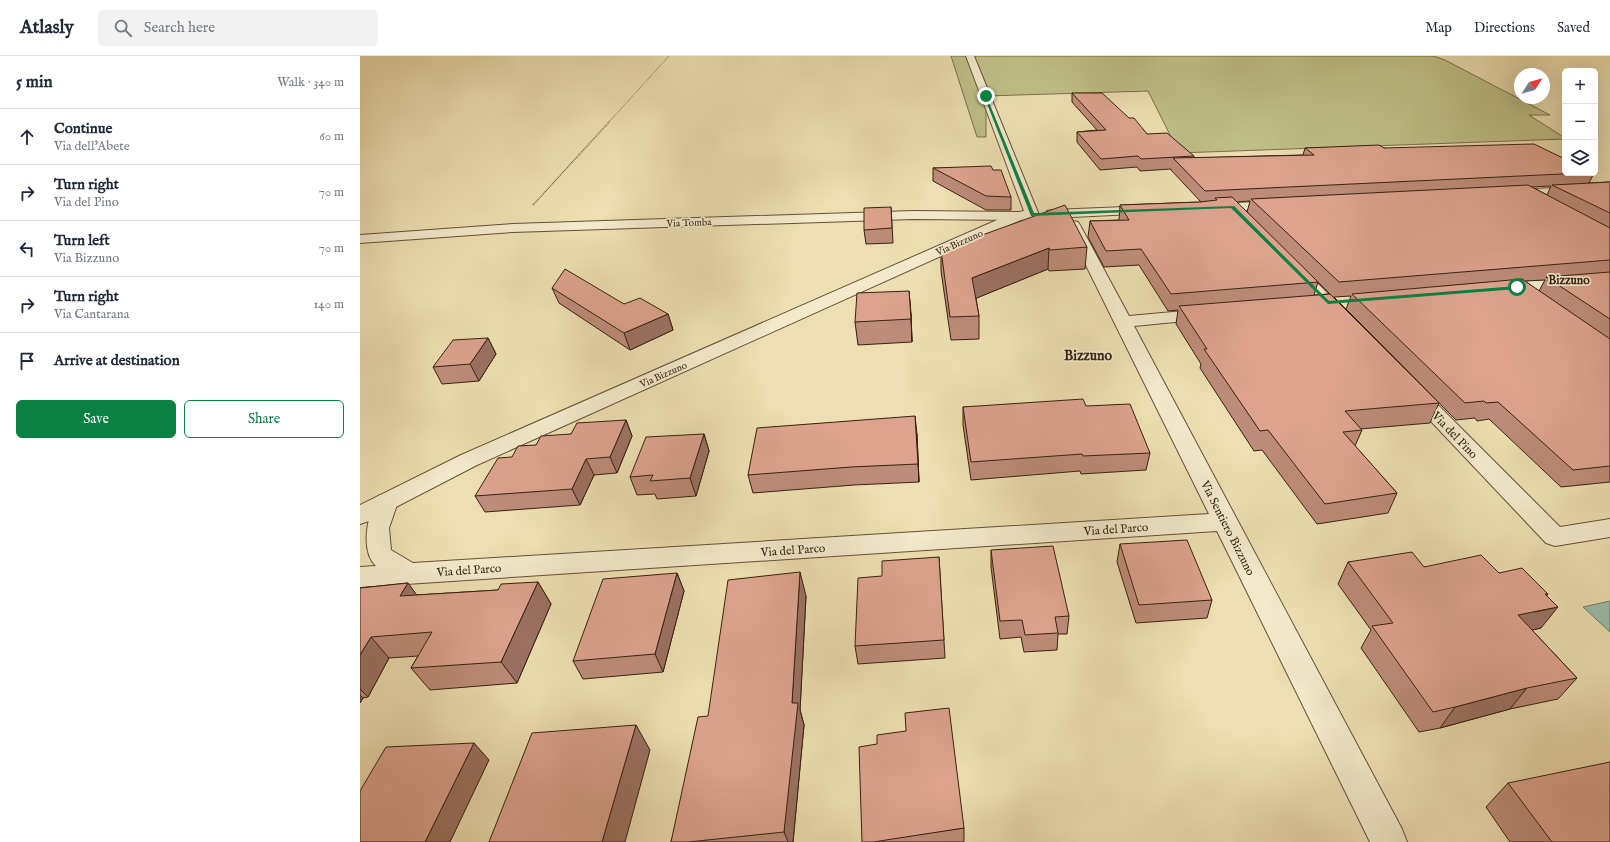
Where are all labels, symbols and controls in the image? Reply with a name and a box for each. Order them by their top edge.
search box [98,10,378,46]
text: Atlasly [20,16,74,40]
icon: search [112,17,134,39]
text: Search here [144,18,215,37]
text: Map [1425,19,1452,37]
text: Directions [1474,19,1535,37]
text: Saved [1557,19,1590,37]
north arrow [1514,68,1550,104]
map controls [1562,68,1598,176]
button: + [1562,68,1598,104]
text: 5 min [16,72,53,93]
text: Walk · 340 m [277,74,344,91]
route end [977,87,995,105]
button: − [1562,104,1598,140]
text: Continue [54,119,112,138]
icon: ahead [16,126,38,148]
text: 60 m [319,128,344,145]
text: Via dell'Abete [54,138,130,155]
button: layers [1562,140,1598,176]
text: Turn right [54,175,119,194]
icon: right [16,182,38,204]
text: 70 m [319,184,344,201]
text: Via del Pino [54,194,119,211]
street label: Via Tomba [665,216,712,231]
street label: Via Bizzuno [933,227,986,260]
text: Turn left [54,231,110,250]
icon: left [16,238,38,260]
text: 70 m [319,240,344,257]
text: Via Bizzuno [54,250,119,267]
district label: Bizzuno [1548,273,1590,288]
route start [1508,278,1526,296]
text: Turn right [54,287,119,306]
icon: right [16,294,38,316]
text: 140 m [314,296,344,313]
text: Via Cantarana [54,306,129,323]
district label: Bizzuno [1064,347,1113,365]
icon: arrive [16,350,38,372]
text: Arrive at destination [54,351,180,370]
street label: Via Bizzuno [637,359,690,392]
button: Save [16,400,176,438]
button: Share [184,400,344,438]
street label: Via del Pino [1428,408,1481,462]
street label: Via Sentiero Bizzuno [1197,477,1258,579]
street label: Via del Parco [1082,520,1149,539]
street label: Via del Parco [759,541,826,560]
street label: Via del Parco [435,561,502,580]

